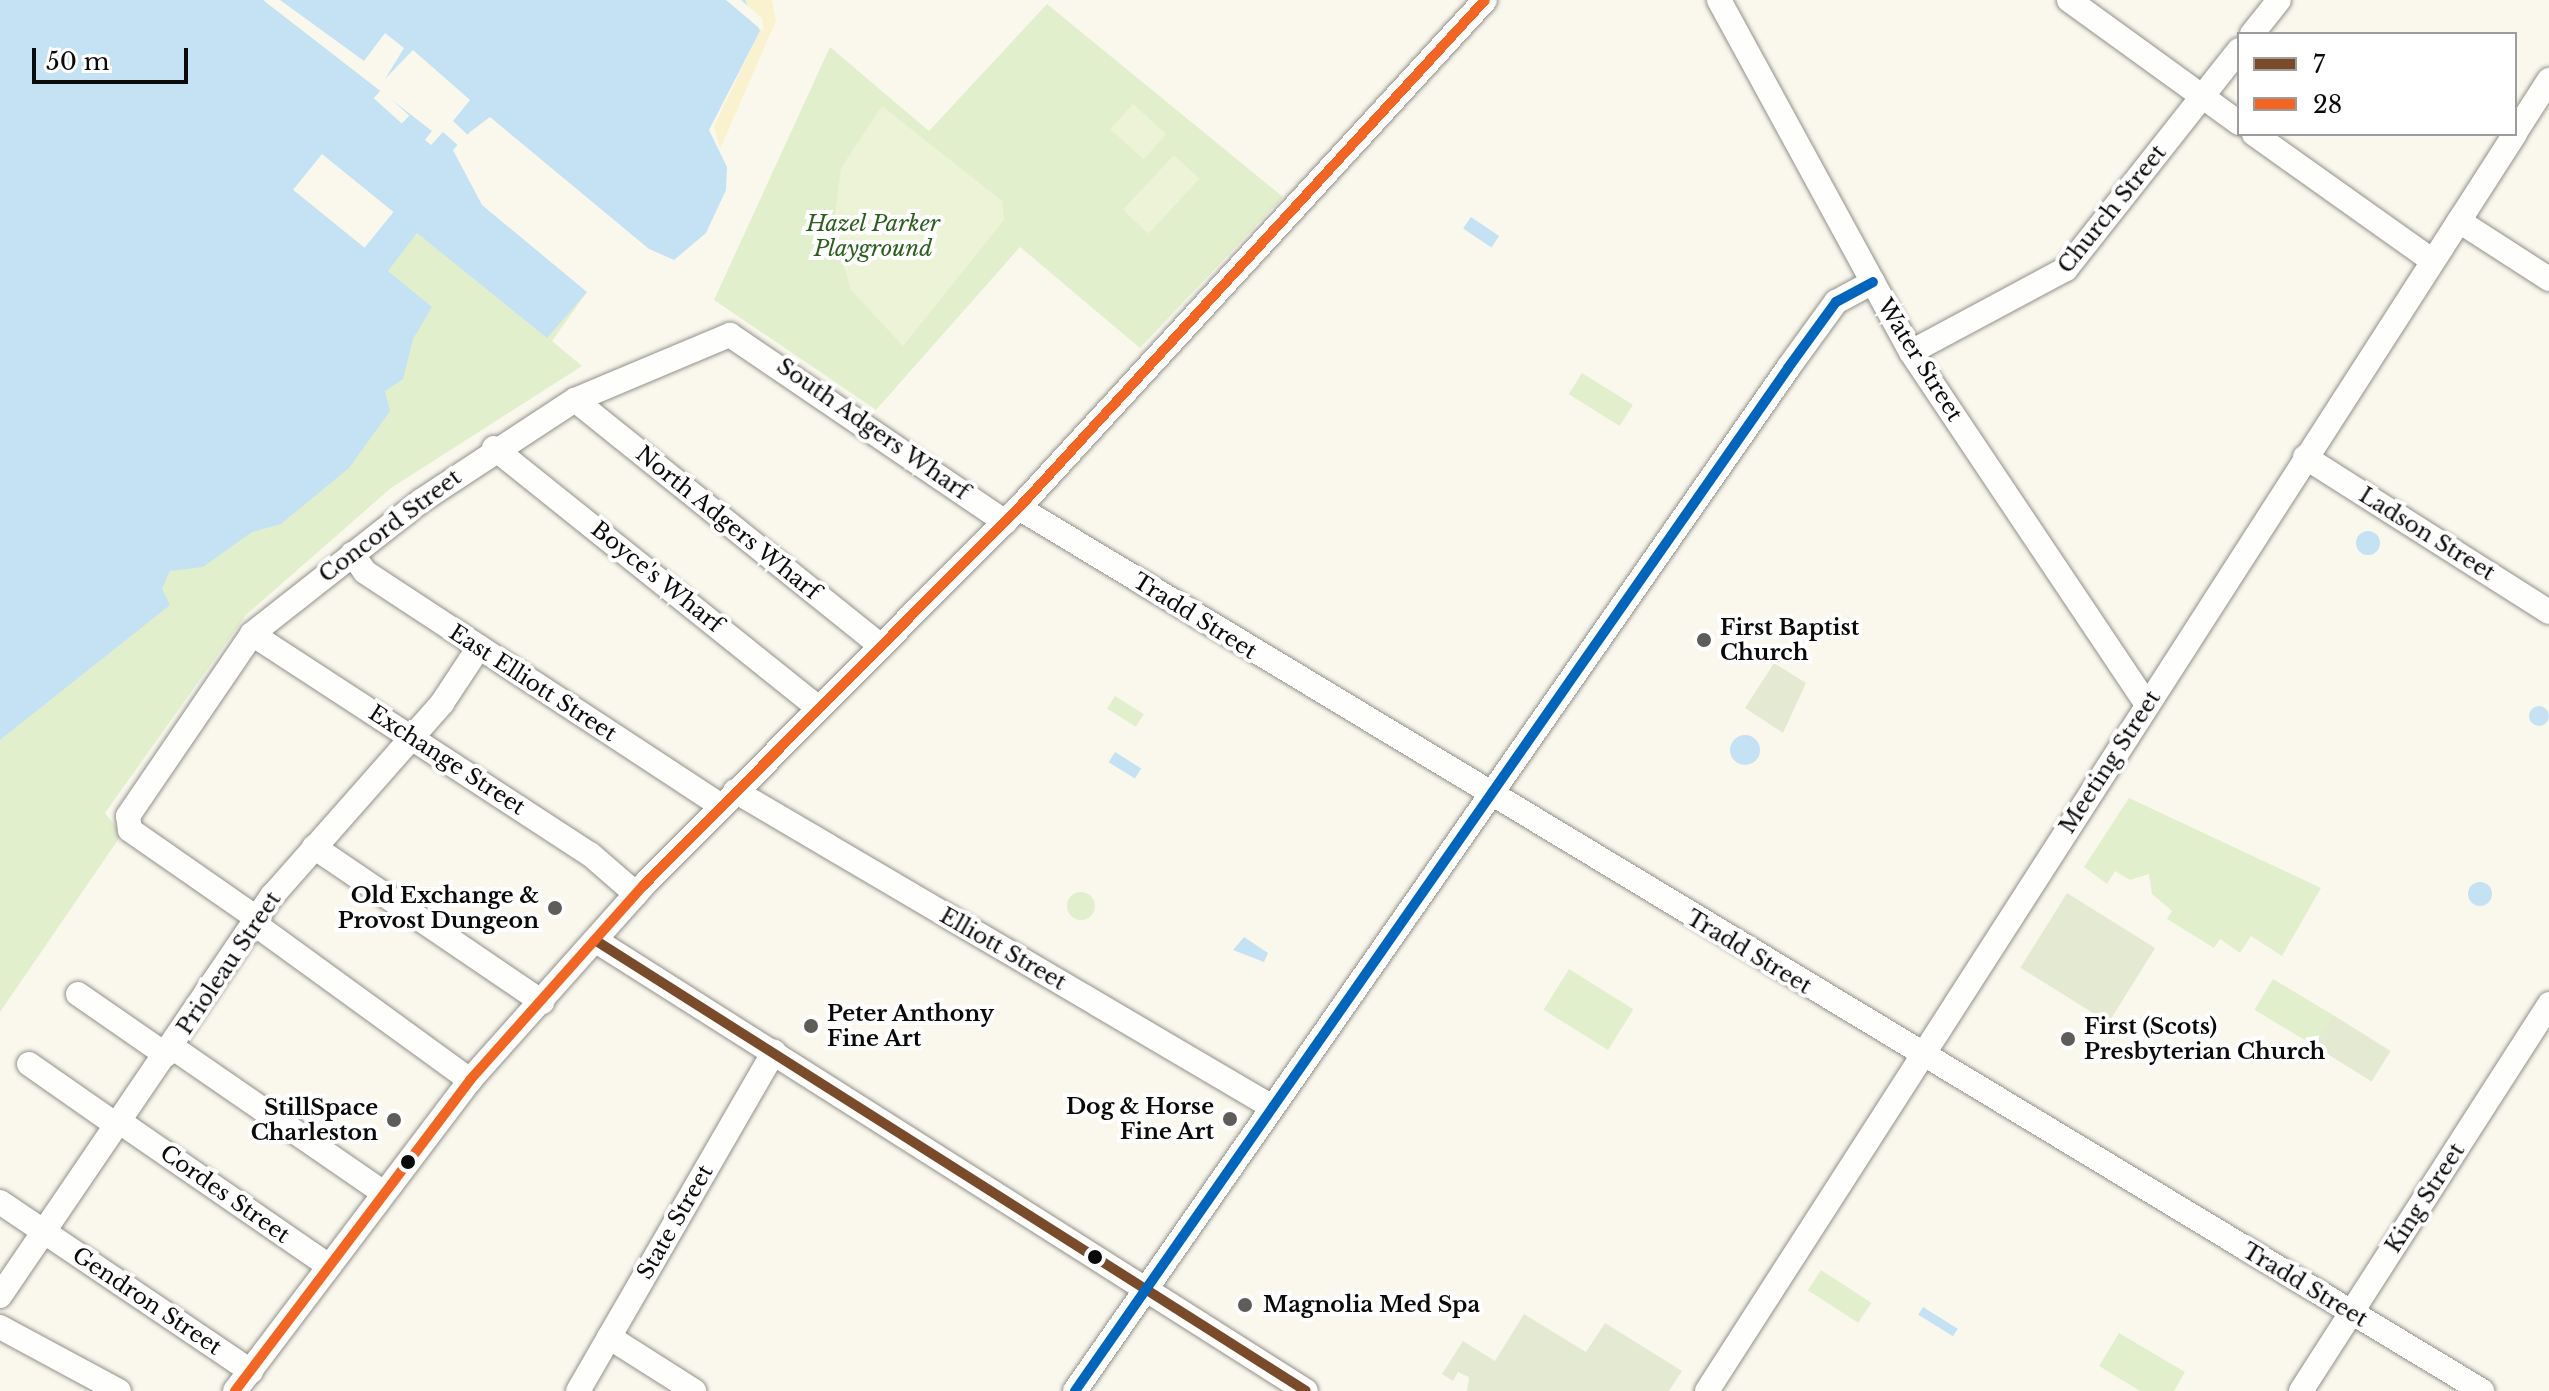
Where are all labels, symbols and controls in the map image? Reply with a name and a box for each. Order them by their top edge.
scale bar [36,32,192,82]
legend [2237,32,2517,136]
text: 50 m [46,47,109,76]
text: 7 [2313,50,2325,79]
text: 28 [2313,90,2342,119]
street label: Church Street [2052,140,2172,278]
park label: Hazel Parker Playground [806,210,940,262]
street label: Water Street [1872,294,1968,426]
street label: South Adgers Wharf [771,352,975,506]
street label: North Adgers Wharf [630,440,826,606]
street label: Concord Street [314,464,466,588]
street label: Ladson Street [2354,482,2500,586]
street label: Boyce's Wharf [586,516,728,638]
street label: Tradd Street [1128,567,1262,665]
place label: First Baptist Church [1720,614,1859,666]
street label: East Elliott Street [444,619,622,747]
marker: First Baptist Church [1695,631,1713,649]
street label: Meeting Street [2054,686,2166,838]
street label: Exchange Street [364,700,530,820]
place label: Old Exchange & Provost Dungeon [338,882,539,934]
street label: Prioleau Street [171,887,287,1039]
marker: Old Exchange & Provost Dungeon [546,899,564,917]
street label: Elliott Street [935,902,1071,996]
street label: Tradd Street [1682,904,1816,1000]
place label: Peter Anthony Fine Art [827,1000,995,1052]
place label: First (Scots) Presbyterian Church [2084,1013,2325,1064]
marker: Peter Anthony Fine Art [802,1017,820,1035]
marker: First (Scots) Presbyterian Church [2059,1030,2077,1048]
place label: Dog & Horse Fine Art [1066,1093,1214,1144]
place label: StillSpace Charleston [251,1094,378,1146]
marker: Dog & Horse Fine Art [1221,1110,1239,1128]
marker: StillSpace Charleston [385,1111,403,1129]
street label: King Street [2380,1138,2470,1258]
street label: Cordes Street [155,1140,295,1248]
unlabelled marker [400,1154,416,1170]
street label: State Street [632,1160,718,1284]
street label: Tradd Street [2238,1237,2372,1333]
street label: Gendron Street [67,1241,227,1361]
unlabelled marker [1087,1249,1103,1265]
place label: Magnolia Med Spa [1263,1292,1480,1318]
marker: Magnolia Med Spa [1234,1294,1256,1316]

